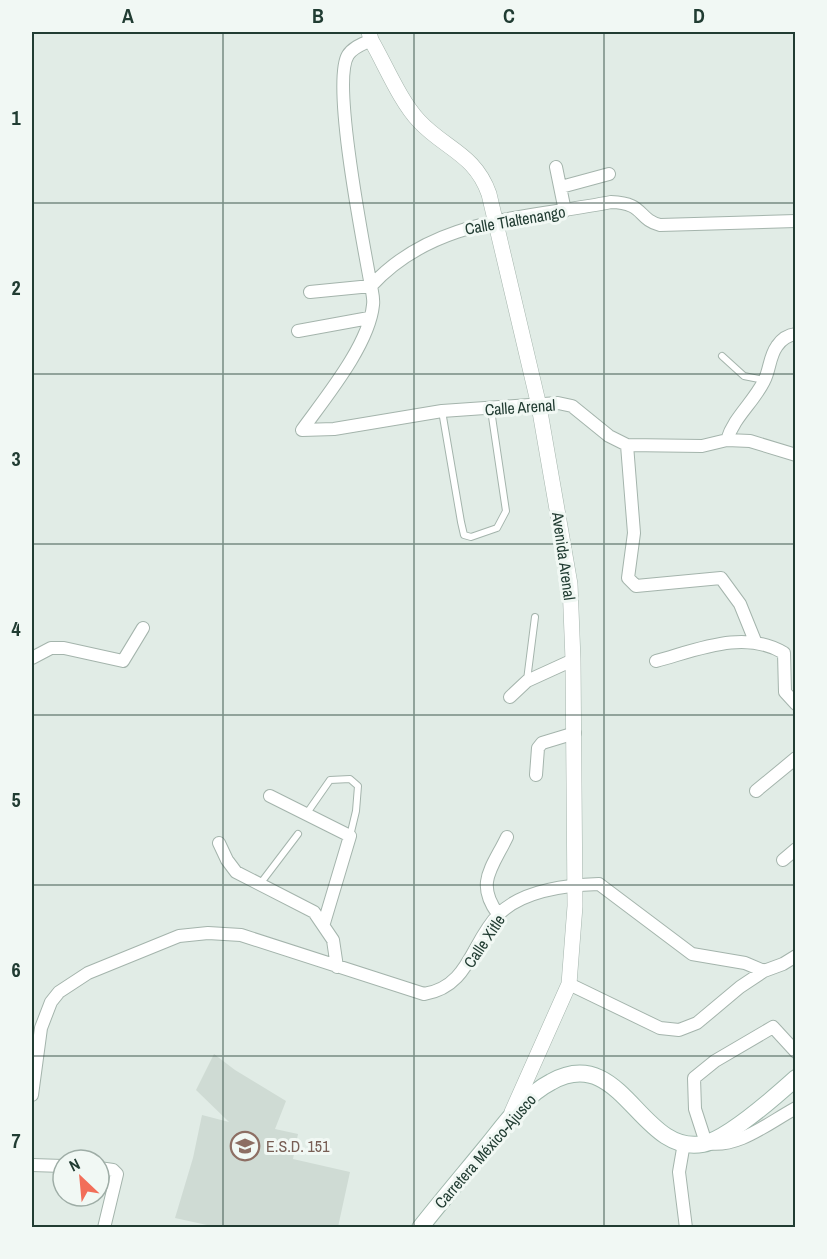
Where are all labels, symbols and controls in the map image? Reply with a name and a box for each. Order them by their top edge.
text: A [122,2,134,29]
text: B [312,2,324,29]
text: C [503,2,515,29]
text: D [693,2,705,29]
text: 1 [11,104,21,131]
street label: Calle Tlaltenango [463,200,567,240]
text: 2 [11,274,21,301]
street label: Calle Arenal [484,394,556,420]
text: 3 [11,445,21,472]
street label: Avenida Arenal [547,510,581,602]
text: 4 [11,615,21,642]
text: 5 [11,786,21,813]
street label: Calle Xitle [458,910,510,972]
text: 6 [11,956,21,983]
street label: Carretera México-Ajusco [429,1089,541,1213]
text: 7 [11,1127,21,1154]
school or university icon: E.S.D. 151 [229,1130,261,1162]
place label: E.S.D. 151 [266,1135,330,1157]
north arrow [51,1148,111,1208]
text: N [65,1153,84,1176]

